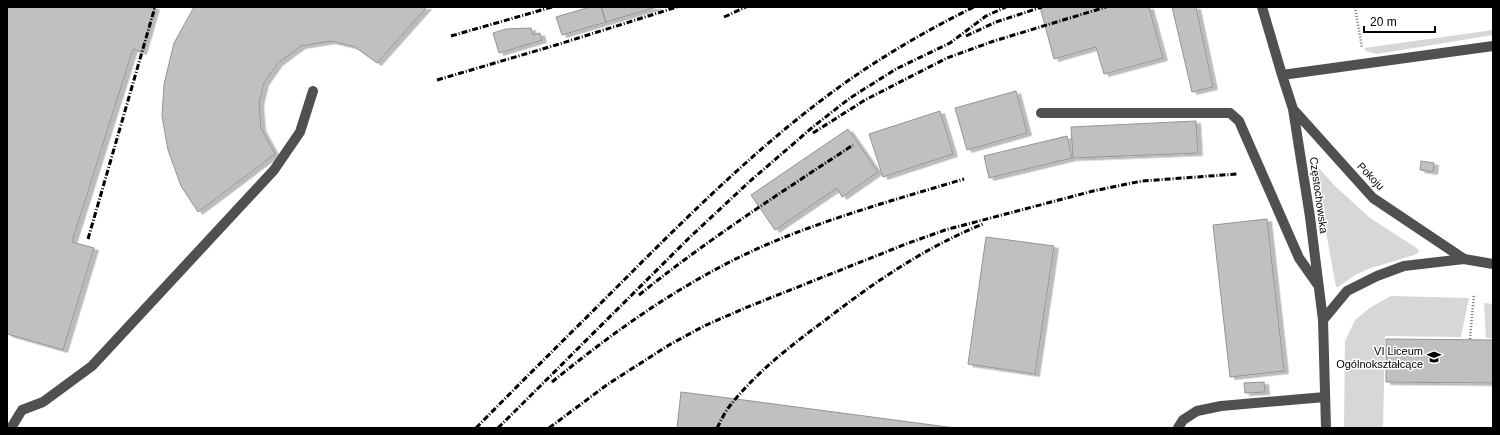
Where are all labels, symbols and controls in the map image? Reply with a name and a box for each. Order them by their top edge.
scale bar [1364,8,1435,34]
text: 20 m [1370,15,1397,29]
street label: Częstochowska [1308,156,1330,235]
street label: Pokoju [1355,160,1387,192]
place label: VI Liceum Ogólnokształcące [1336,345,1423,370]
school or university icon: VI Liceum Ogólnokształcące [1426,349,1442,365]

